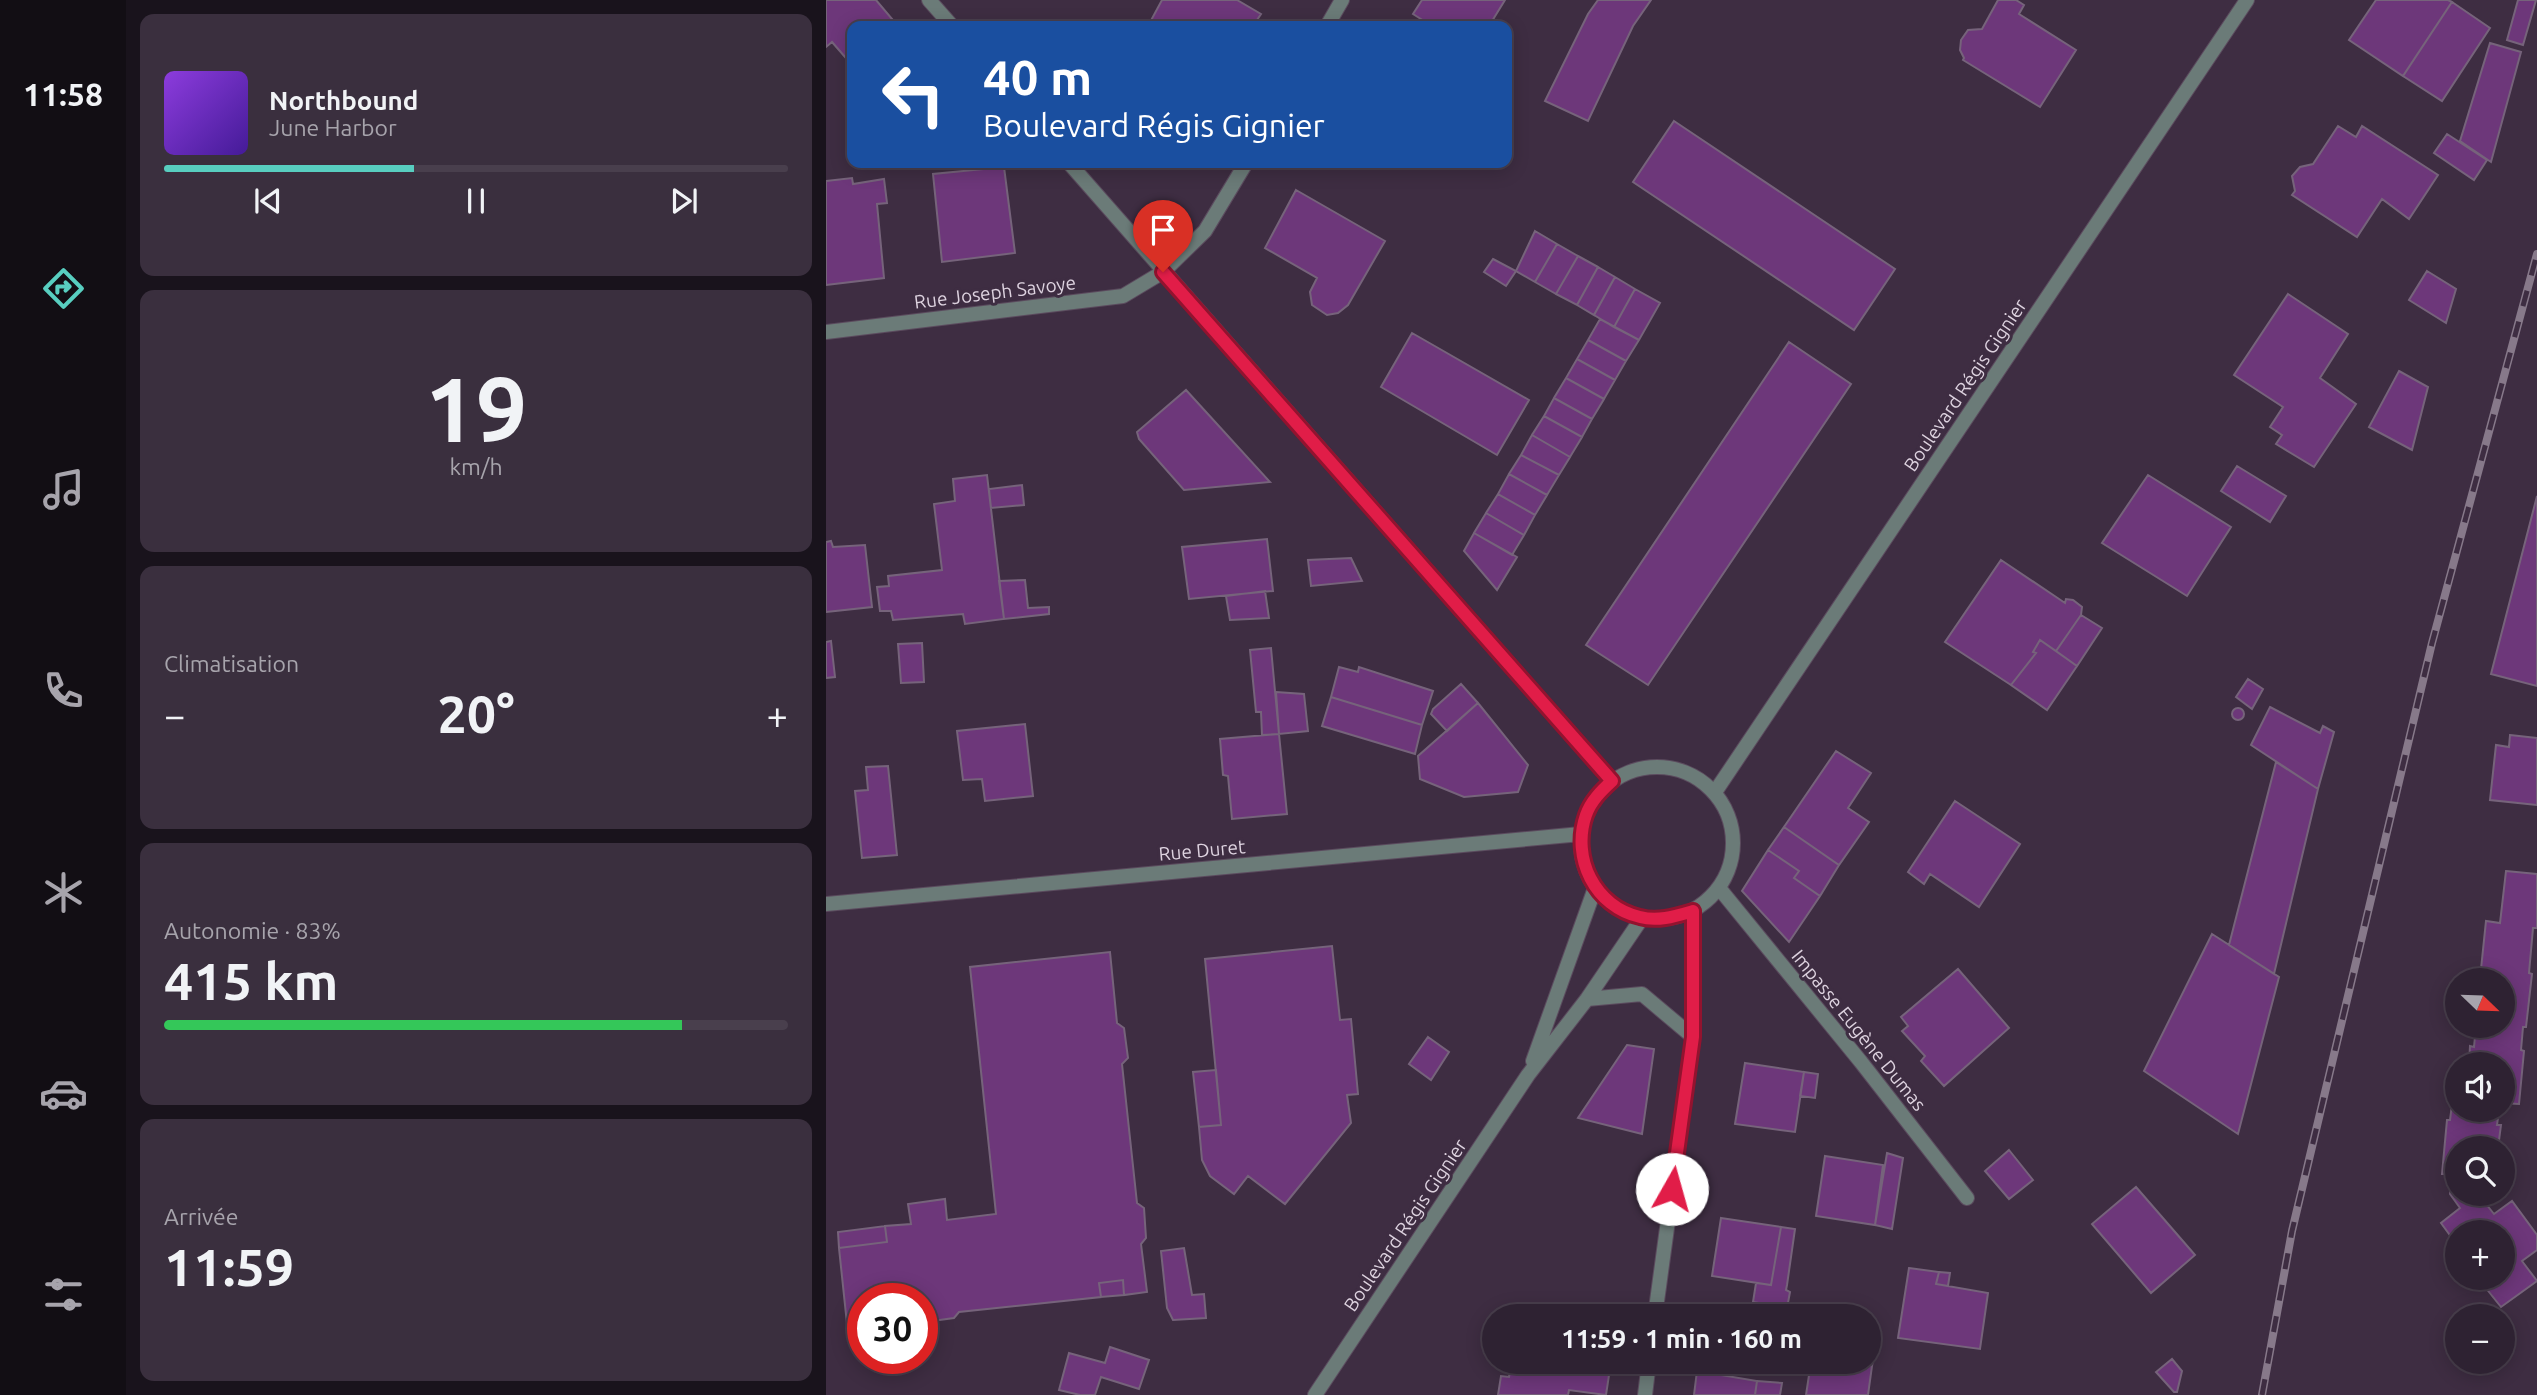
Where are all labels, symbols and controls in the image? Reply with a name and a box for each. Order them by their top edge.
icon: left [868,49,959,140]
text: 40 m [983,49,1092,104]
text: 11:58 [23,76,103,112]
text: Northbound [269,86,418,115]
text: Boulevard Régis Gignier [983,107,1325,143]
text: June Harbor [269,115,397,140]
icon: previous [249,182,287,220]
icon: pause [457,182,495,220]
icon: next [665,182,703,220]
pin [1133,200,1193,272]
icon: arrive [1144,211,1182,249]
icon: directions [39,264,88,313]
street label: Rue Joseph Savoye [913,271,1077,313]
street label: Boulevard Régis Gignier [1899,295,2031,475]
text: 19 [425,357,527,459]
text: km/h [449,454,503,479]
icon: music [39,465,88,514]
text: Climatisation [164,651,299,676]
icon: phone [39,666,88,715]
text: 20° [437,685,515,743]
text: − [164,694,185,736]
text: + [767,694,788,736]
street label: Rue Duret [1158,835,1247,865]
icon: climate [39,868,88,917]
text: Autonomie · 83% [164,918,341,943]
street label: Impasse Eugène Dumas [1787,945,1931,1115]
text: 415 km [164,952,338,1010]
north arrow [2445,968,2515,1038]
map controls [2445,968,2515,1374]
button: sound [2445,1052,2515,1122]
icon: car [39,1069,88,1118]
street label: Boulevard Régis Gignier [1339,1135,1471,1315]
button: search [2445,1136,2515,1206]
position arrow [1635,1152,1709,1226]
text: Arrivée [164,1204,239,1229]
button: + [2445,1220,2515,1290]
text: 11:59 [164,1238,294,1296]
icon: filters [39,1270,88,1319]
speed limit sign: 30 [847,1283,938,1374]
button: − [2445,1304,2515,1374]
text: 11:59 · 1 min · 160 m [1561,1324,1802,1353]

